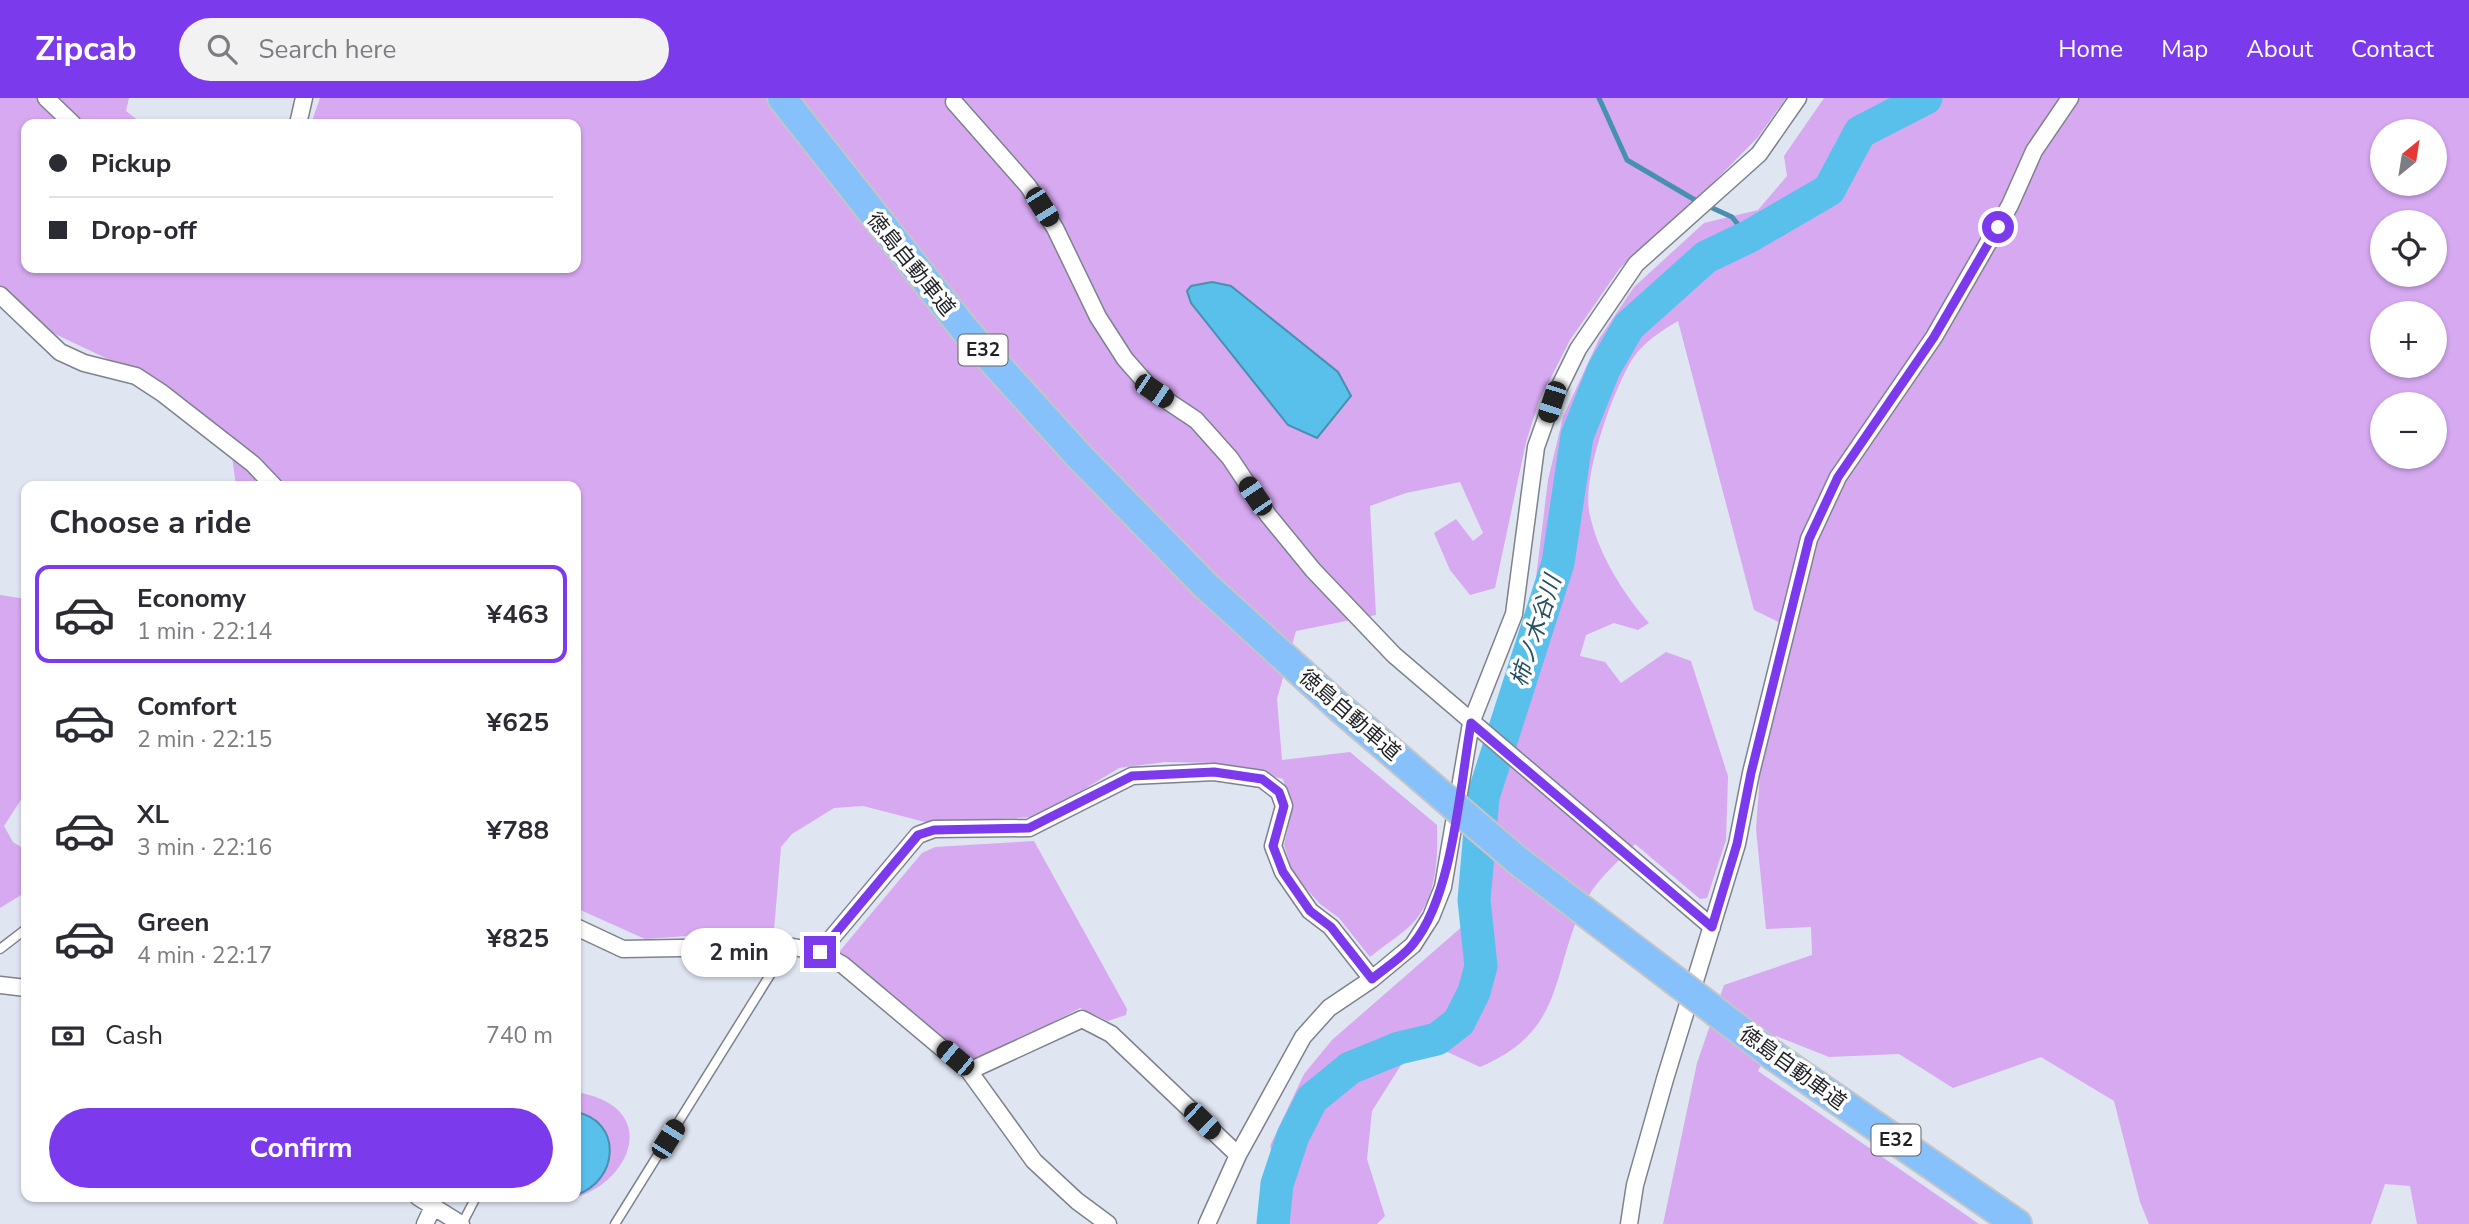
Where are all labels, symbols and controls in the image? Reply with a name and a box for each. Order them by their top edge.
search box [179,18,669,81]
text: Zipcab [35,27,137,72]
icon: search [203,30,241,68]
text: Search here [259,32,396,67]
text: Home [2058,33,2123,65]
text: Map [2161,33,2208,65]
text: About [2246,33,2313,65]
text: Contact [2351,33,2434,65]
north arrow [2370,119,2446,196]
map controls [2370,119,2447,469]
text: Pickup [91,146,171,181]
car [1022,184,1063,230]
street label: 徳島自動車道 [860,206,962,322]
button: locate [2370,210,2447,287]
route start [1982,211,2014,243]
text: Drop-off [91,213,197,248]
button: + [2370,301,2447,378]
road number: E32 [958,334,1007,366]
car [1131,371,1178,411]
car [1536,379,1569,425]
button: − [2370,392,2447,469]
car [1235,473,1276,519]
text: Choose a ride [49,501,251,544]
water label: 柿ノ木谷川 [1503,569,1569,690]
text: Economy [137,581,246,616]
icon: car [53,583,116,646]
text: ¥463 [487,597,549,632]
text: 1 min · 22:14 [137,616,272,647]
street label: 徳島自動車道 [1293,663,1407,767]
text: Comfort [137,689,237,724]
icon: car [53,691,116,754]
text: ¥625 [487,705,549,740]
text: 2 min · 22:15 [137,724,272,755]
text: XL [137,797,169,832]
icon: car [53,799,116,862]
text: ¥788 [487,813,549,848]
text: 3 min · 22:16 [137,832,272,863]
text: Green [137,905,210,940]
icon: car [53,907,116,970]
text: ¥825 [487,921,549,956]
callout: 2 min [680,928,796,976]
route end [804,936,836,968]
text: 2 min [709,937,769,968]
text: 4 min · 22:17 [137,940,272,971]
icon: cash [49,1017,87,1055]
text: Cash [105,1018,163,1053]
text: 740 m [486,1020,553,1051]
street label: 徳島自動車道 [1734,1020,1852,1116]
car [933,1036,978,1080]
car [1180,1099,1225,1143]
button: Confirm [49,1108,553,1188]
car [648,1116,689,1162]
road number: E32 [1871,1124,1920,1156]

